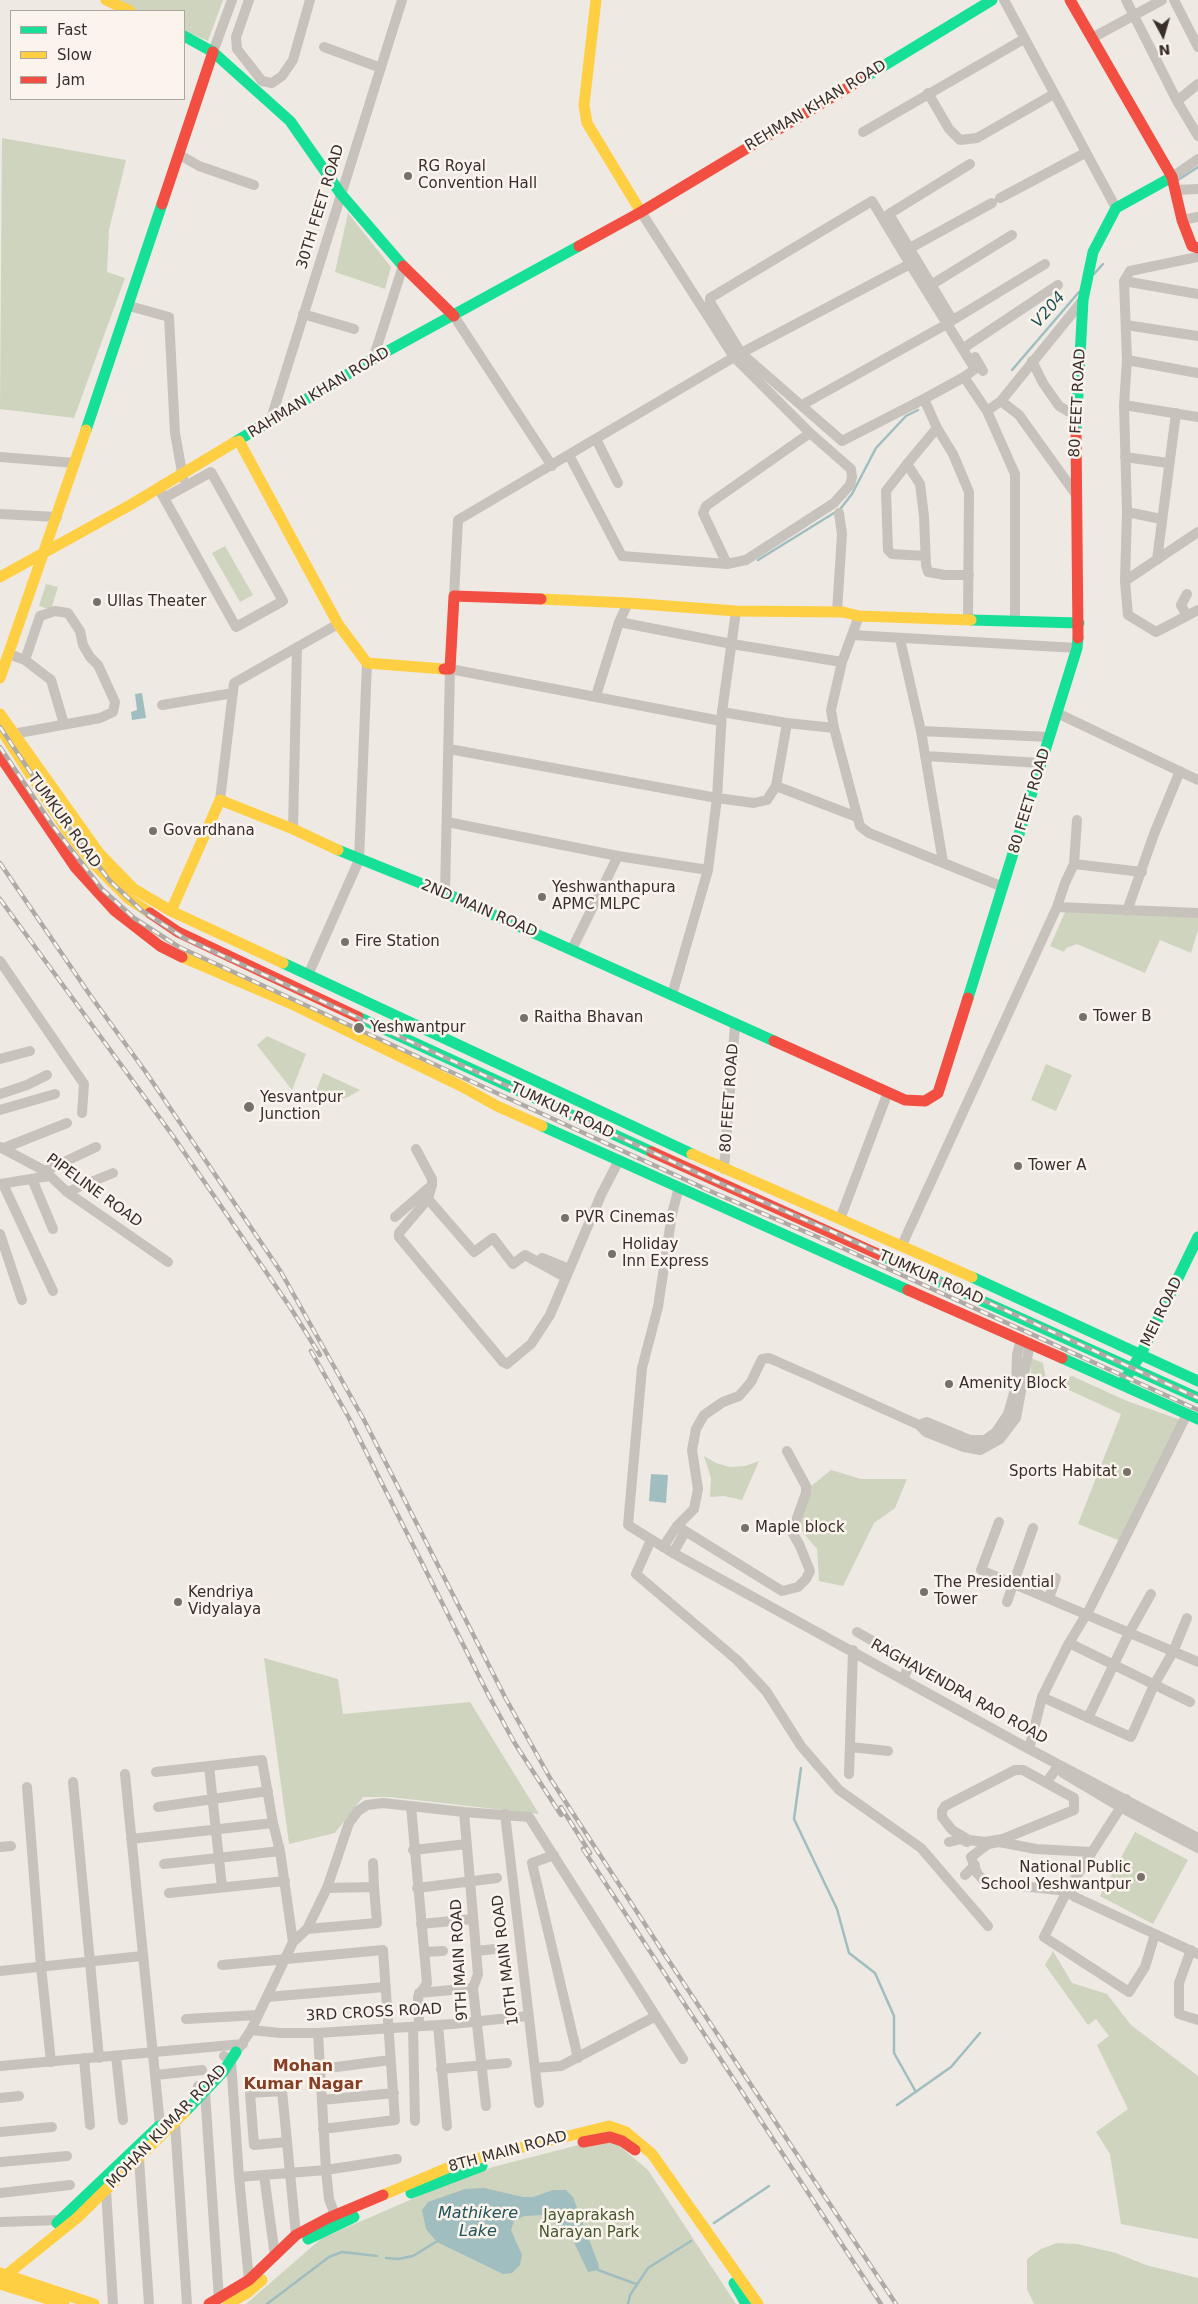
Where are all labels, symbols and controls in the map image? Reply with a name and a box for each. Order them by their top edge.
legend [10,10,185,100]
north arrow [1138,10,1188,60]
text: Fast [57,21,87,39]
text: N [1158,41,1171,58]
text: Slow [57,46,92,64]
street label: REHMAN KHAN ROAD [742,57,890,155]
text: Jam [57,71,85,89]
street label: 30TH FEET ROAD [293,142,349,272]
place label: RG Royal Convention Hall [418,158,537,193]
marker: RG Royal Convention Hall [402,170,414,182]
water label: V204 [1028,288,1070,332]
street label: RAHMAN KHAN ROAD [245,344,393,442]
street label: 80 FEET ROAD [1066,348,1090,458]
place label: Ullas Theater [107,593,206,611]
marker: Ullas Theater [91,596,103,608]
street label: 80 FEET ROAD [1005,746,1055,856]
street label: TUMKUR ROAD [24,770,104,872]
place label: Govardhana [163,822,255,840]
marker: Govardhana [147,825,159,837]
street label: 2ND MAIN ROAD [418,876,540,942]
place label: Yeshwanthapura APMC MLPC [552,879,676,914]
marker: Yeshwanthapura APMC MLPC [536,891,548,903]
place label: Fire Station [355,933,440,951]
marker: Fire Station [339,936,351,948]
place label: Tower B [1093,1008,1152,1026]
place label: Raitha Bhavan [534,1009,643,1027]
marker: Tower B [1077,1011,1089,1023]
marker: Raitha Bhavan [518,1012,530,1024]
place label: Yeshwantpur [370,1019,466,1037]
marker: Yeshwantpur [352,1021,366,1035]
street label: 80 FEET ROAD [717,1043,743,1153]
street label: TUMKUR ROAD [507,1079,617,1143]
place label: Yesvantpur Junction [260,1089,343,1124]
marker: Yesvantpur Junction [242,1100,256,1114]
street label: PIPELINE ROAD [43,1150,145,1232]
place label: Tower A [1028,1157,1086,1175]
marker: Tower A [1012,1160,1024,1172]
place label: PVR Cinemas [575,1209,674,1227]
marker: PVR Cinemas [559,1212,571,1224]
place label: Holiday Inn Express [622,1236,709,1271]
street label: TUMKUR ROAD [876,1247,986,1309]
marker: Holiday Inn Express [606,1248,618,1260]
street label: MEI ROAD [1137,1274,1187,1350]
place label: Amenity Block [959,1375,1067,1393]
marker: Amenity Block [943,1378,955,1390]
place label: Sports Habitat [1009,1463,1117,1481]
marker: Sports Habitat [1121,1466,1133,1478]
place label: Maple block [755,1519,845,1537]
marker: Maple block [739,1522,751,1534]
place label: The Presidential Tower [934,1574,1054,1609]
place label: Kendriya Vidyalaya [188,1584,261,1619]
marker: The Presidential Tower [918,1586,930,1598]
marker: Kendriya Vidyalaya [172,1596,184,1608]
street label: RAGHAVENDRA RAO ROAD [867,1636,1051,1748]
place label: National Public School Yeshwantpur [981,1859,1131,1894]
marker: National Public School Yeshwantpur [1135,1871,1147,1883]
street label: 10TH MAIN ROAD [489,1894,523,2026]
street label: 9TH MAIN ROAD [448,1899,472,2021]
street label: 3RD CROSS ROAD [305,2000,443,2026]
district label: Mohan Kumar Nagar [244,2057,362,2095]
street label: MOHAN KUMAR ROAD [103,2061,231,2193]
street label: 8TH MAIN ROAD [447,2127,569,2177]
water label: Mathikere Lake [438,2204,518,2242]
park label: Jayaprakash Narayan Park [539,2207,639,2242]

